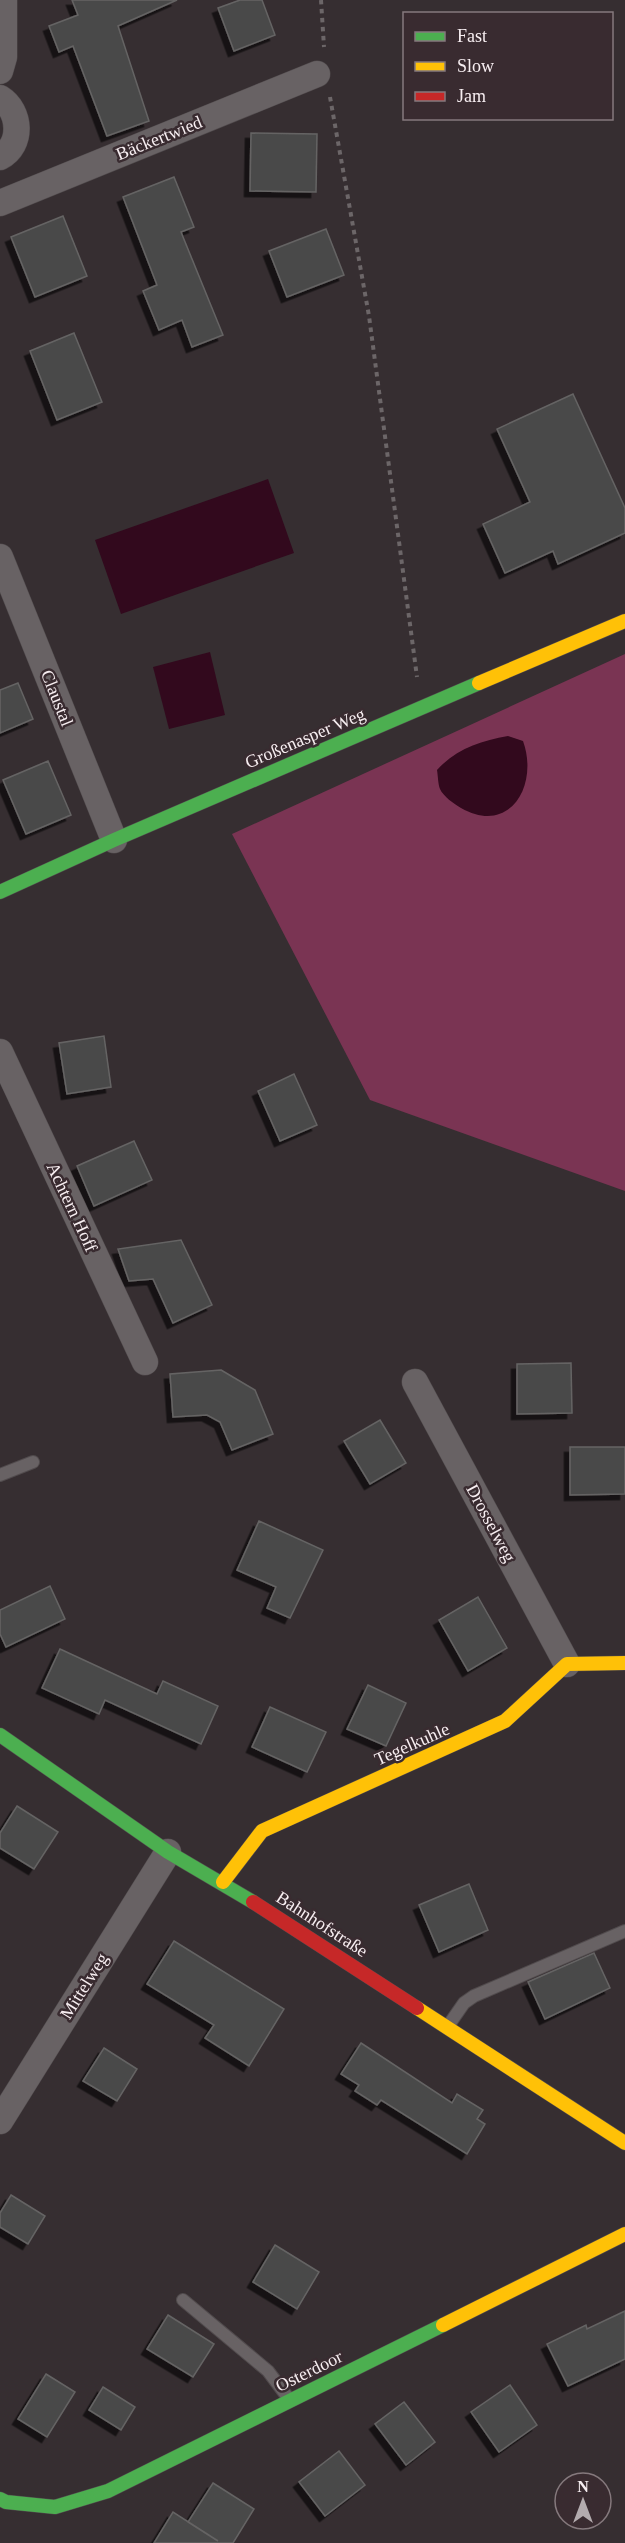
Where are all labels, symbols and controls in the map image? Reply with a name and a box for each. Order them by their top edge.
legend [403,12,613,120]
text: Fast [457,26,487,46]
text: Slow [457,56,494,76]
text: Jam [457,86,486,106]
street label: Bäckertwied [113,112,205,164]
street label: Claustal [37,667,77,729]
street label: Großenasper Weg [242,704,368,772]
street label: Achtern Hoff [43,1159,101,1255]
street label: Drosselweg [462,1481,520,1565]
street label: Tegelkuhle [372,1719,452,1769]
street label: Bahnhofstraße [273,1887,371,1961]
street label: Mittelweg [56,1949,112,2023]
street label: Osterdoor [272,2346,346,2396]
north arrow [553,2471,613,2531]
text: N [577,2478,589,2495]

